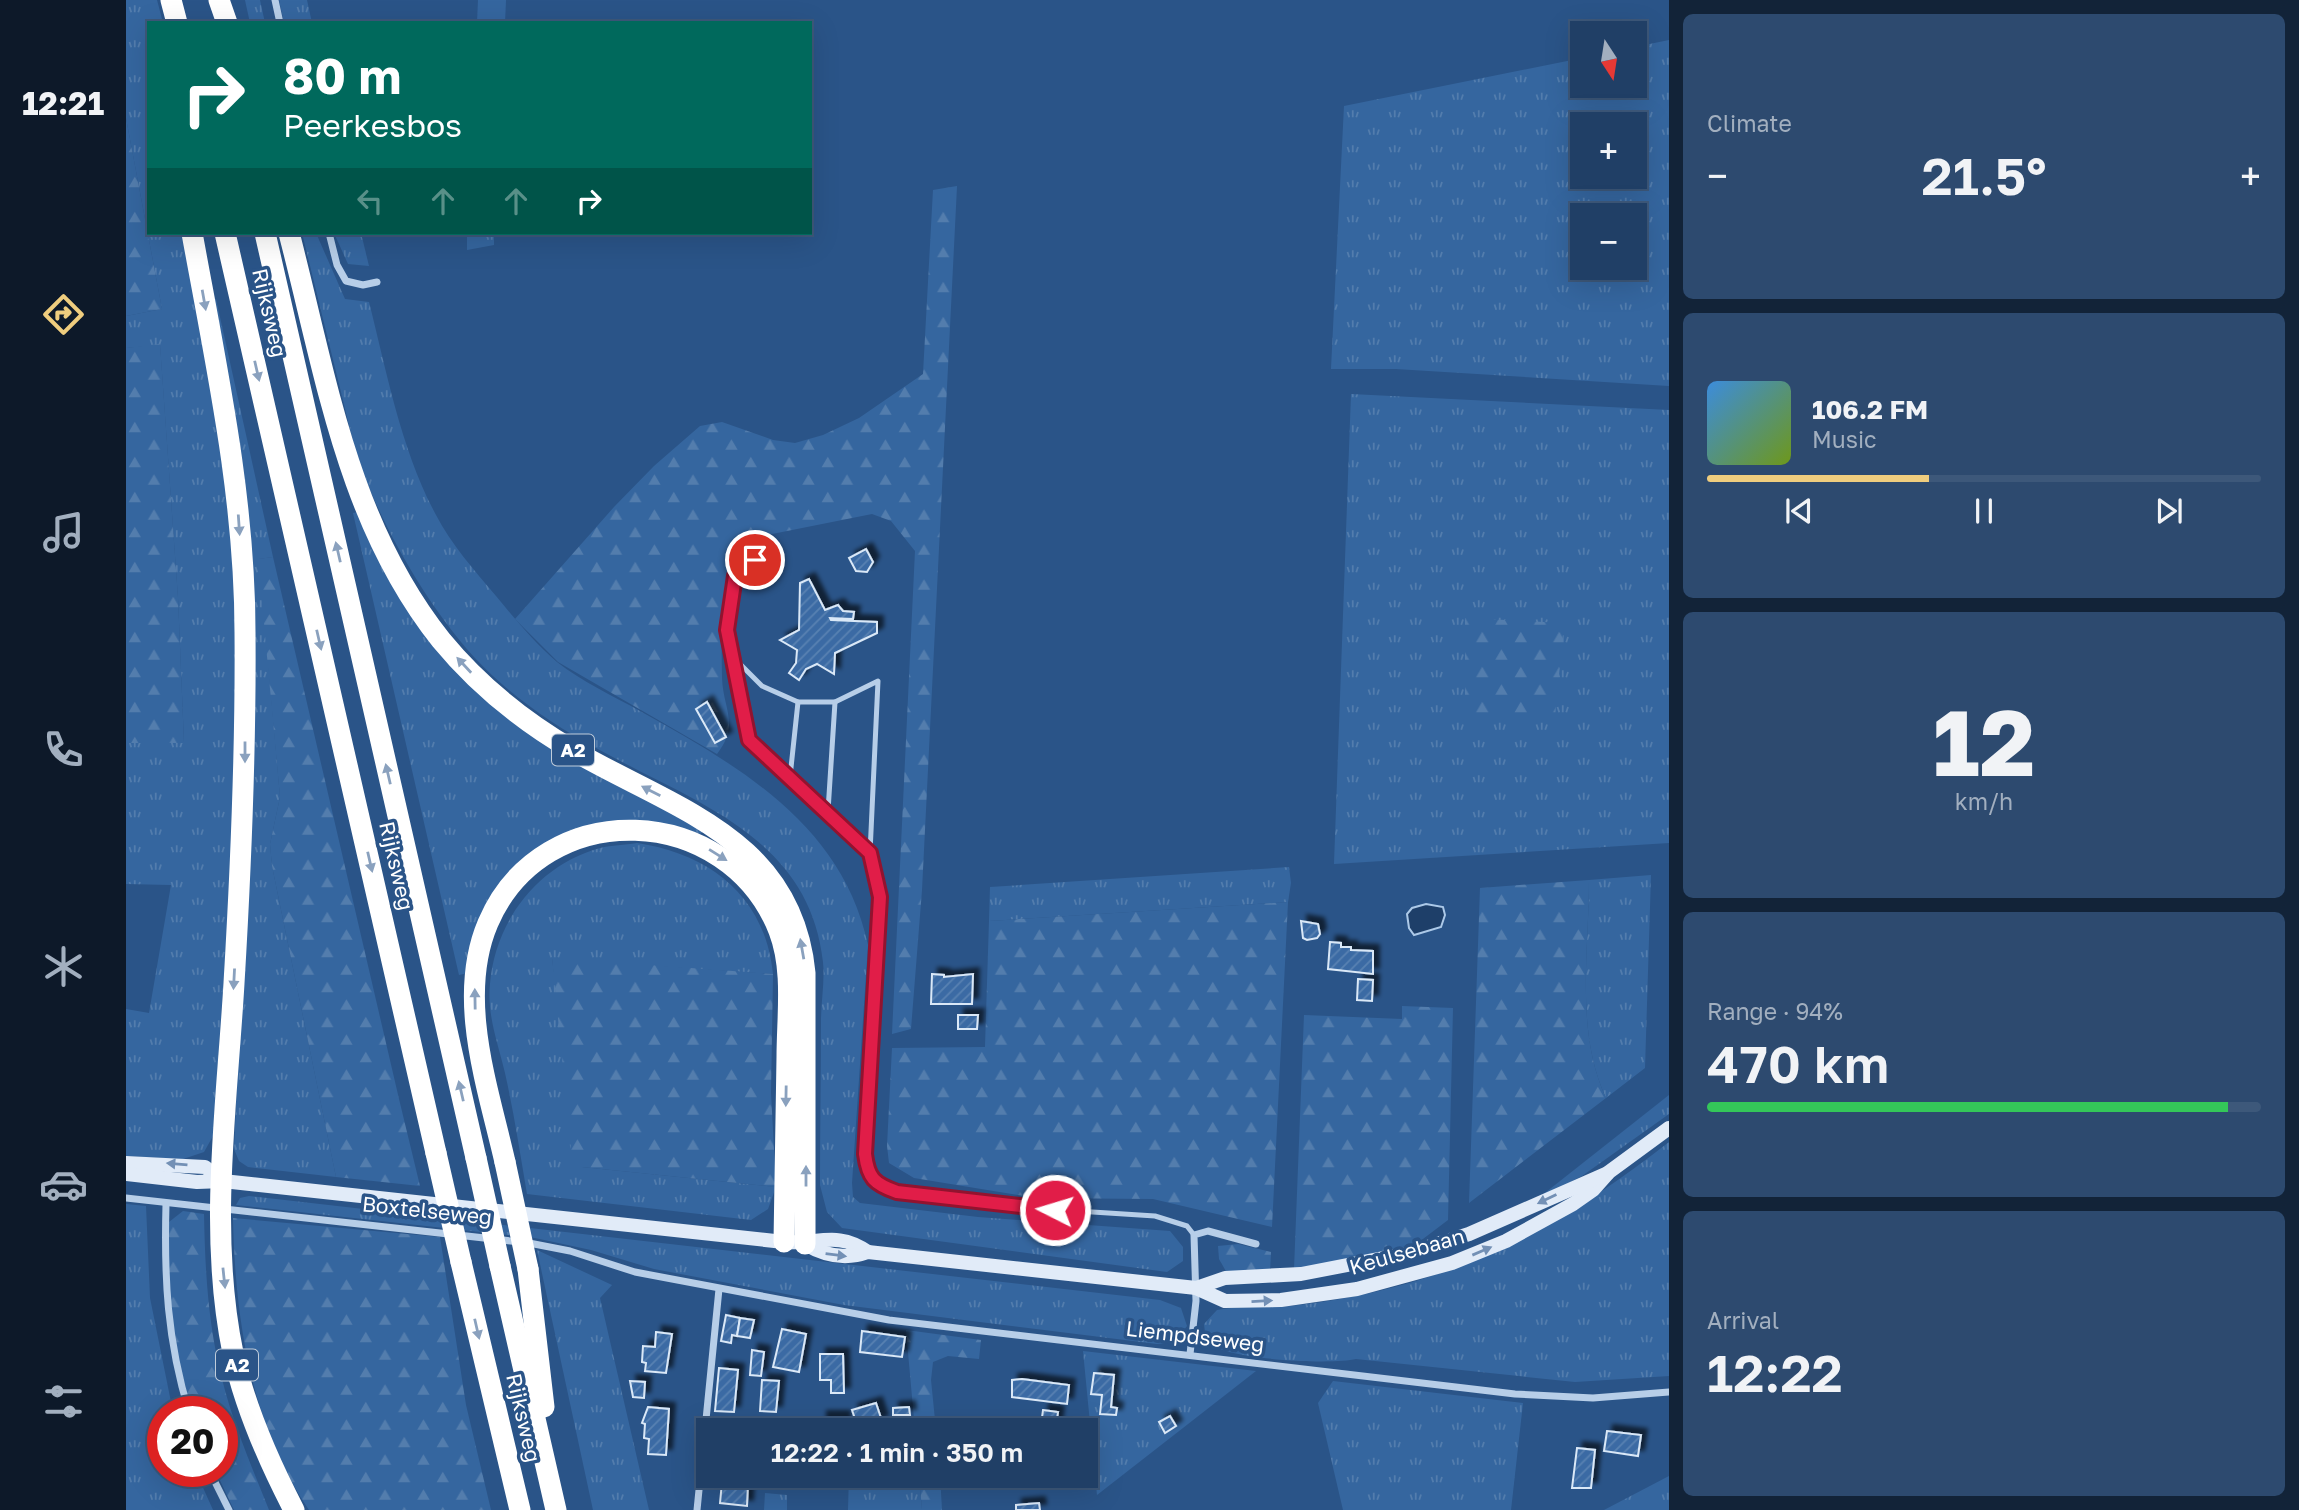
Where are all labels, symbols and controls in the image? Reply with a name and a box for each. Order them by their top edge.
north arrow [1570,21,1647,98]
map controls [1570,21,1647,280]
text: 80 m [283,46,401,105]
icon: right [168,49,259,140]
text: 12:21 [22,84,104,122]
text: Peerkesbos [283,106,462,144]
text: Climate [1707,109,1792,137]
button: + [1570,112,1647,189]
text: 21.5° [1922,144,2046,206]
text: − [1707,153,1728,198]
text: + [2240,153,2261,198]
icon: left [351,182,389,220]
icon: ahead [424,182,462,220]
icon: ahead [497,182,535,220]
icon: right [570,182,608,220]
button: − [1570,203,1647,280]
street label: Rijksweg [247,266,293,360]
one-way arrow [199,289,210,311]
icon: directions [39,290,88,339]
one-way arrow [252,360,263,382]
text: 106.2 FM [1812,394,1928,425]
text: Music [1812,425,1877,453]
icon: previous [1780,492,1818,530]
icon: pause [1965,492,2003,530]
icon: next [2150,492,2188,530]
icon: music [39,508,88,557]
one-way arrow [233,514,244,536]
pin [725,530,785,590]
one-way arrow [332,541,343,563]
icon: arrive [736,541,774,579]
one-way arrow [314,629,325,651]
one-way arrow [456,656,472,674]
text: 12 [1933,687,2035,796]
icon: phone [39,725,88,774]
road number: A2 [552,734,594,765]
one-way arrow [239,741,251,763]
one-way arrow [383,763,394,785]
one-way arrow [641,785,661,797]
text: km/h [1955,787,2013,815]
street label: Rijksweg [374,819,420,913]
one-way arrow [708,849,728,862]
one-way arrow [364,851,375,873]
one-way arrow [796,938,807,960]
icon: climate [39,942,88,991]
one-way arrow [229,968,240,990]
one-way arrow [470,987,481,1009]
text: Range · 94% [1707,997,1843,1025]
text: 470 km [1707,1032,1889,1094]
one-way arrow [455,1080,466,1102]
one-way arrow [780,1086,792,1108]
one-way arrow [166,1158,188,1169]
icon: car [39,1160,88,1209]
one-way arrow [800,1165,812,1187]
position arrow [1018,1173,1092,1247]
street label: Boxtelseweg [361,1190,493,1230]
one-way arrow [1536,1194,1557,1205]
street label: Keulsebaan [1346,1222,1467,1280]
one-way arrow [1472,1245,1493,1256]
one-way arrow [825,1250,847,1261]
one-way arrow [219,1267,230,1289]
one-way arrow [1251,1295,1273,1306]
text: Arrival [1707,1306,1779,1334]
street label: Liempdseweg [1124,1315,1266,1357]
one-way arrow [472,1318,483,1340]
text: 12:22 [1707,1341,1843,1403]
road number: A2 [216,1350,258,1380]
street label: Rijksweg [501,1371,547,1465]
icon: filters [39,1377,88,1426]
speed limit sign: 20 [147,1396,238,1487]
text: 12:22 · 1 min · 350 m [771,1437,1023,1468]

